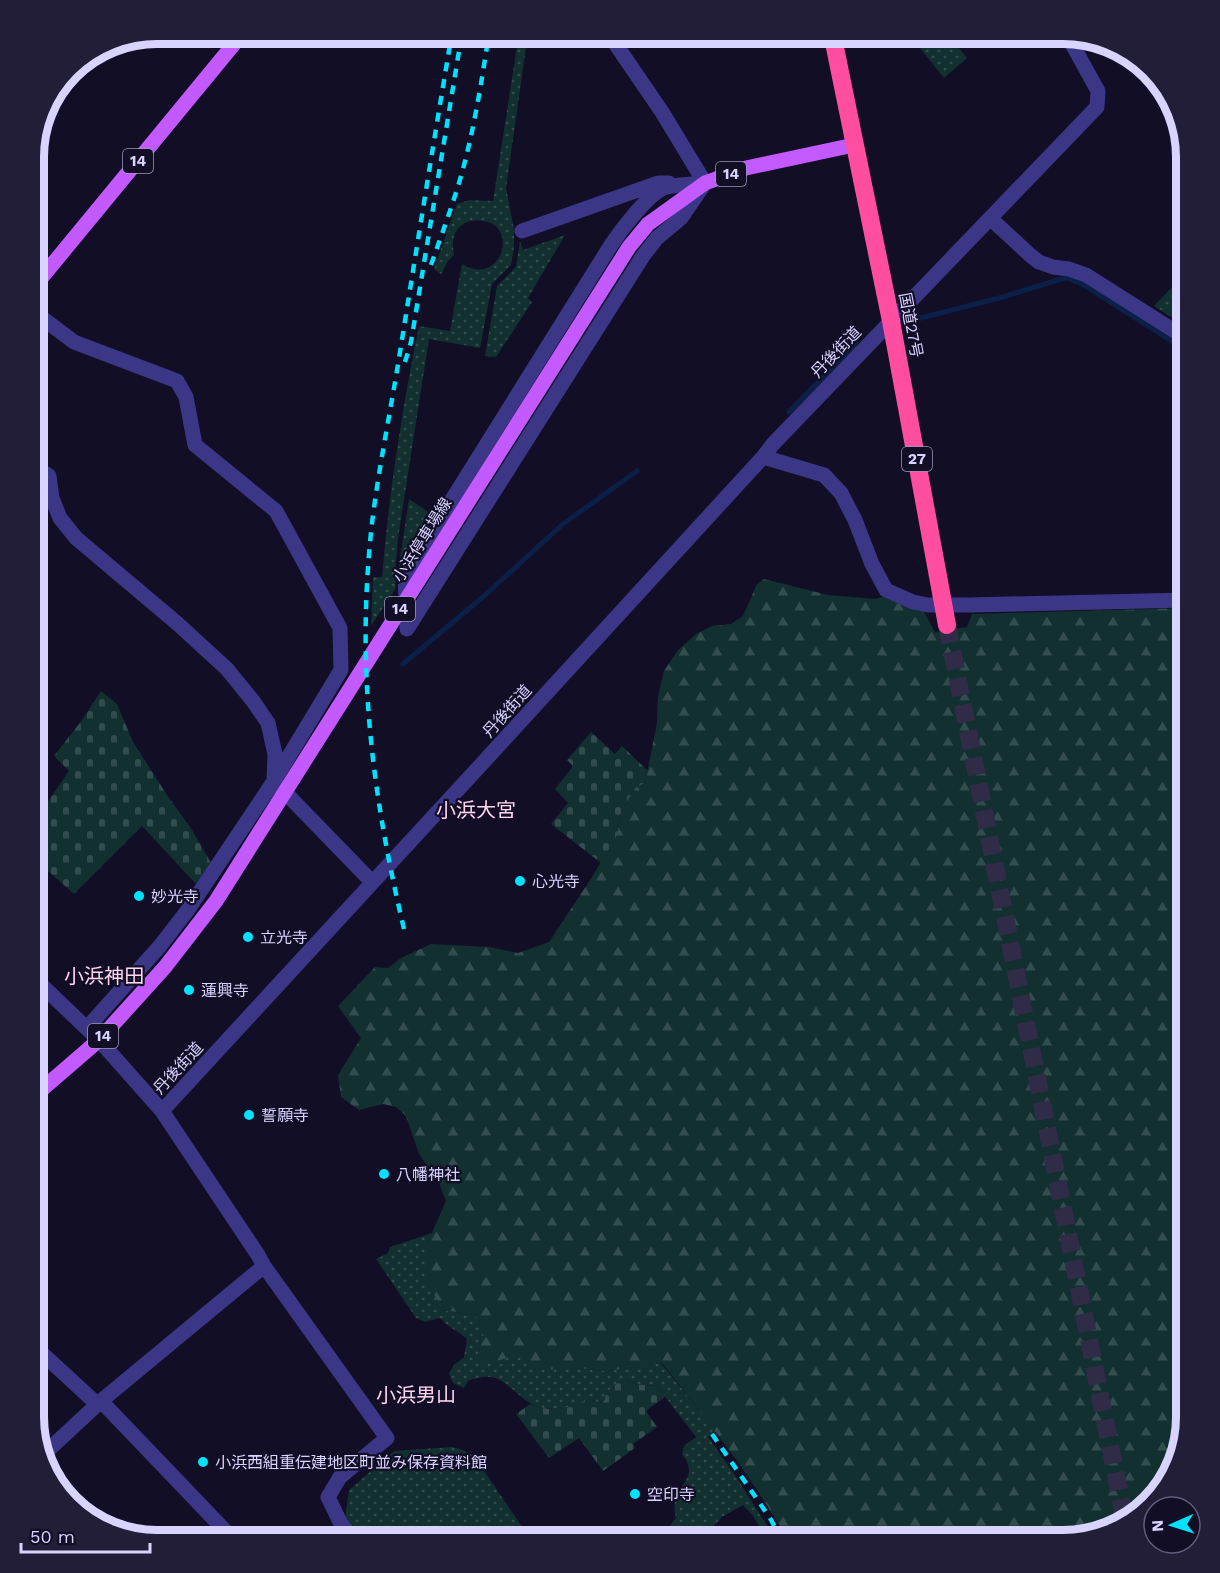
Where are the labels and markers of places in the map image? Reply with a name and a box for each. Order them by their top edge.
place label: 心光寺 [532,872,580,891]
marker: 心光寺 [513,874,527,888]
place label: 妙光寺 [151,887,199,906]
marker: 妙光寺 [132,889,146,903]
place label: 立光寺 [260,928,308,947]
marker: 立光寺 [241,930,255,944]
place label: 蓮興寺 [201,981,249,1000]
marker: 蓮興寺 [182,983,196,997]
place label: 誓願寺 [261,1106,309,1125]
marker: 誓願寺 [242,1108,256,1122]
place label: 八幡神社 [396,1165,460,1184]
marker: 八幡神社 [377,1167,391,1181]
place label: 小浜西組重伝建地区町並み保存資料館 [215,1453,487,1472]
marker: 小浜西組重伝建地区町並み保存資料館 [196,1455,210,1469]
place label: 空印寺 [647,1485,695,1504]
marker: 空印寺 [628,1487,642,1501]

